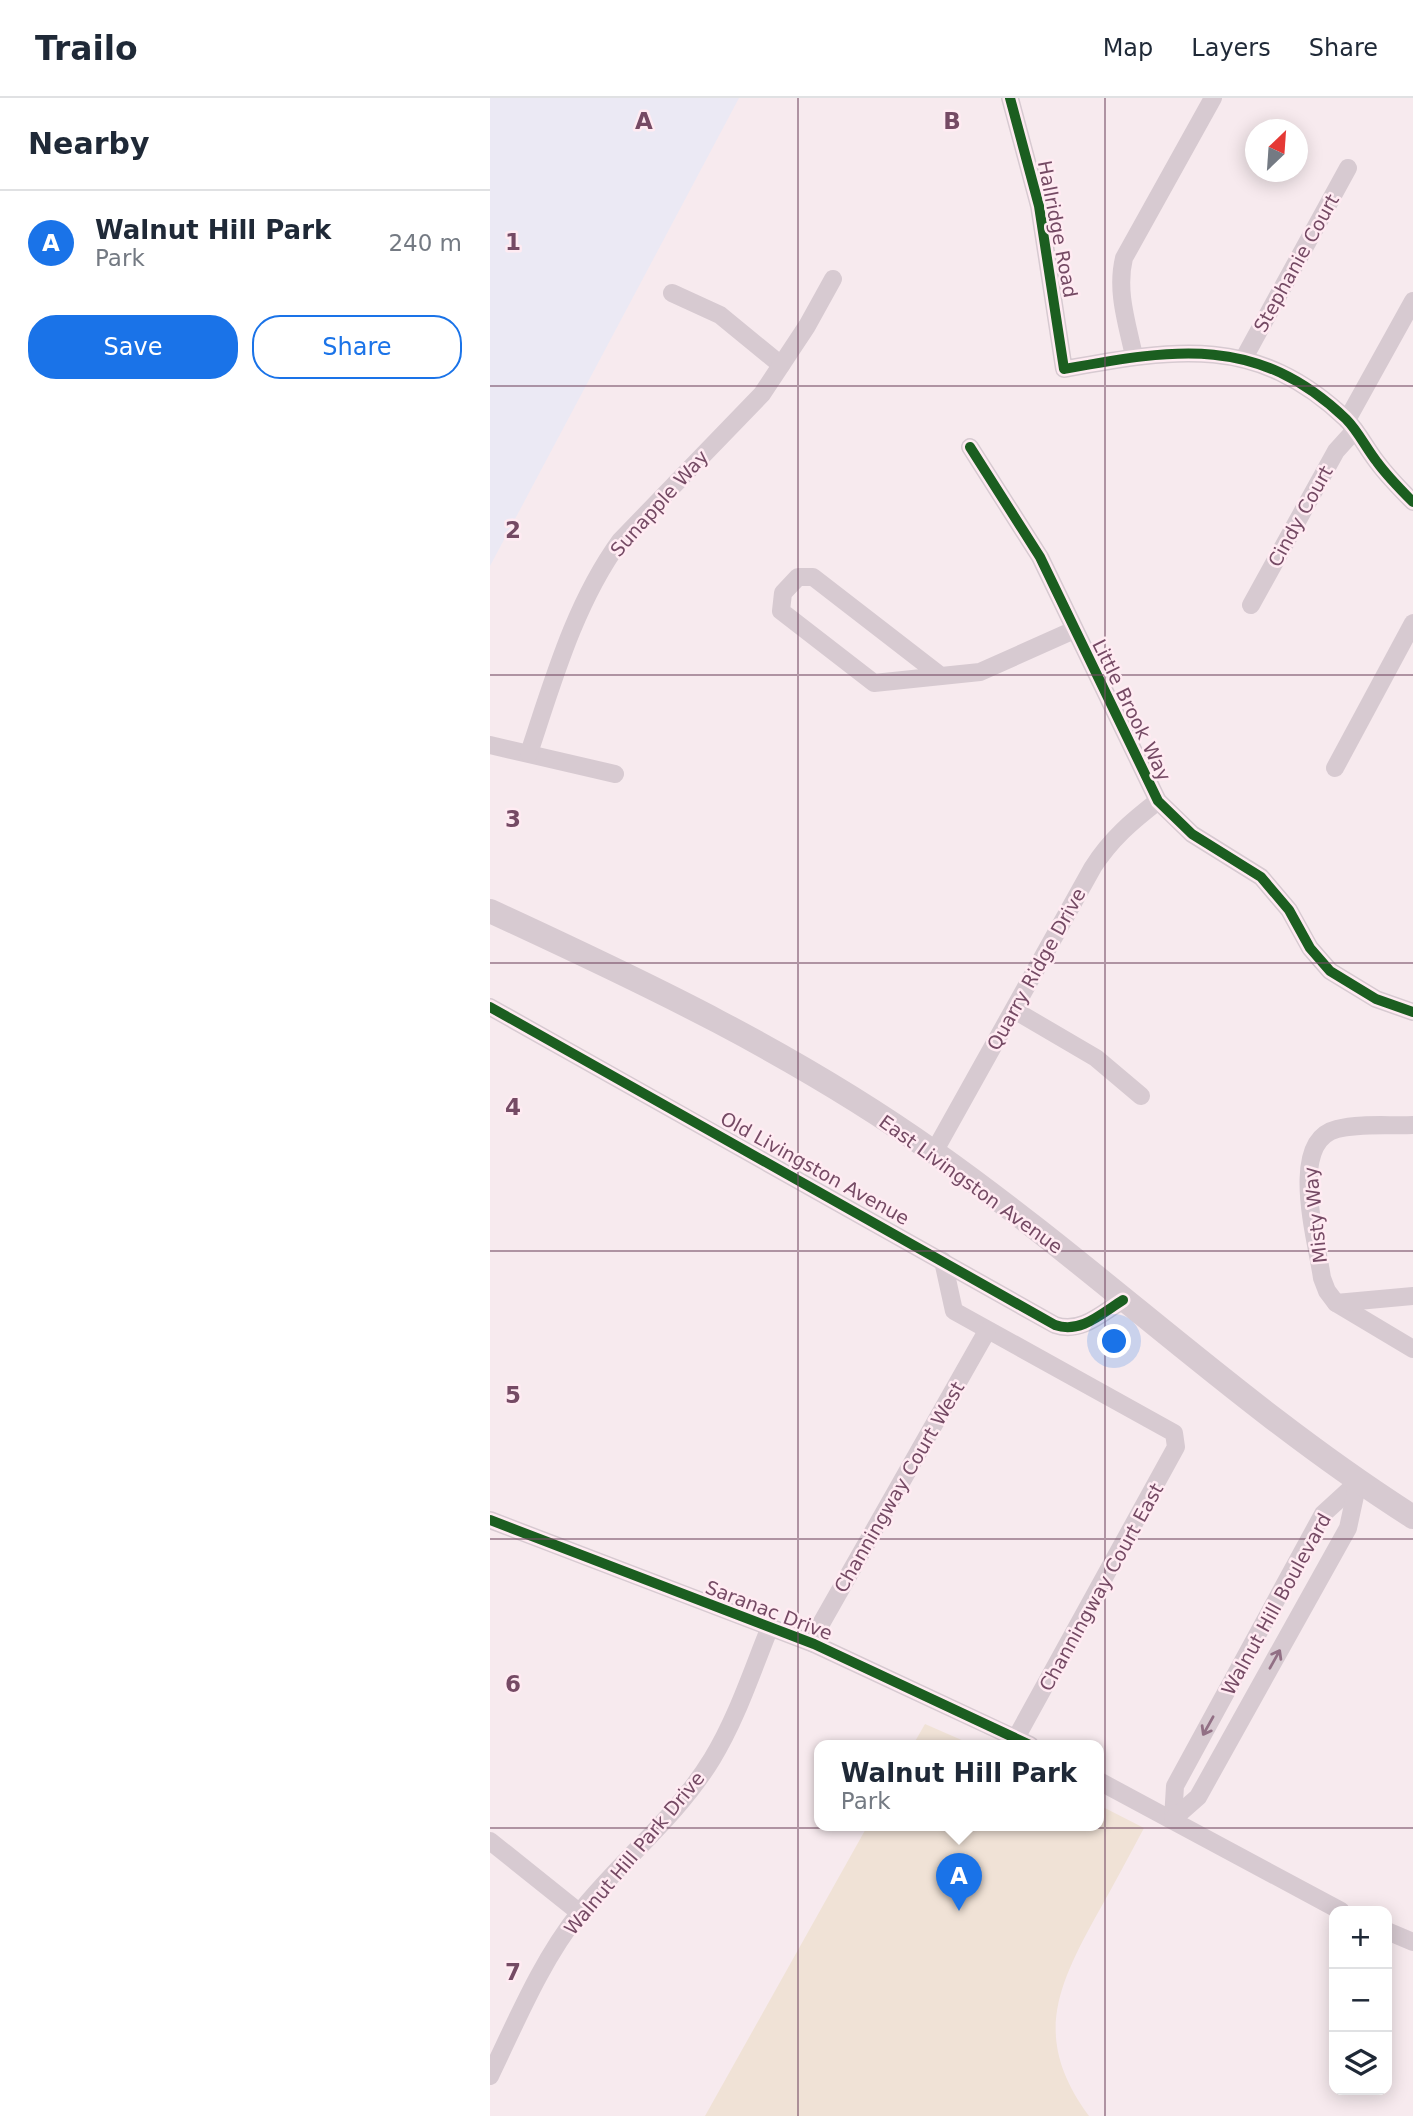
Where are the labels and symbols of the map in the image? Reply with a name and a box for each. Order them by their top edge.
text: A [635,108,653,134]
text: B [943,108,961,134]
north arrow [1245,119,1308,182]
street label: Hallridge Road [1034,159,1082,299]
street label: Stephanie Court [1249,190,1343,336]
text: 1 [505,229,521,255]
street label: Sunapple Way [606,445,712,561]
street label: Cindy Court [1263,462,1337,570]
text: 2 [505,517,521,543]
street label: Little Brook Way [1088,636,1176,784]
text: 3 [505,806,521,832]
street label: Quarry Ridge Drive [982,884,1090,1054]
text: 4 [505,1094,521,1120]
street label: Old Livingston Avenue [717,1107,913,1229]
street label: East Livingston Avenue [875,1110,1067,1258]
street label: Misty Way [1299,1166,1331,1264]
your location [1097,1324,1131,1358]
street label: Channingway Court West [830,1378,968,1596]
text: 5 [505,1382,521,1408]
street label: Channingway Court East [1035,1479,1167,1695]
street label: Walnut Hill Boulevard [1217,1509,1335,1699]
street label: Saranac Drive [703,1576,835,1644]
one-way arrow [1268,1650,1282,1670]
text: 6 [505,1671,521,1697]
one-way arrow [1201,1716,1215,1736]
street label: Walnut Hill Park Drive [559,1767,709,1939]
pin: A [936,1853,982,1911]
text: 7 [505,1959,521,1985]

